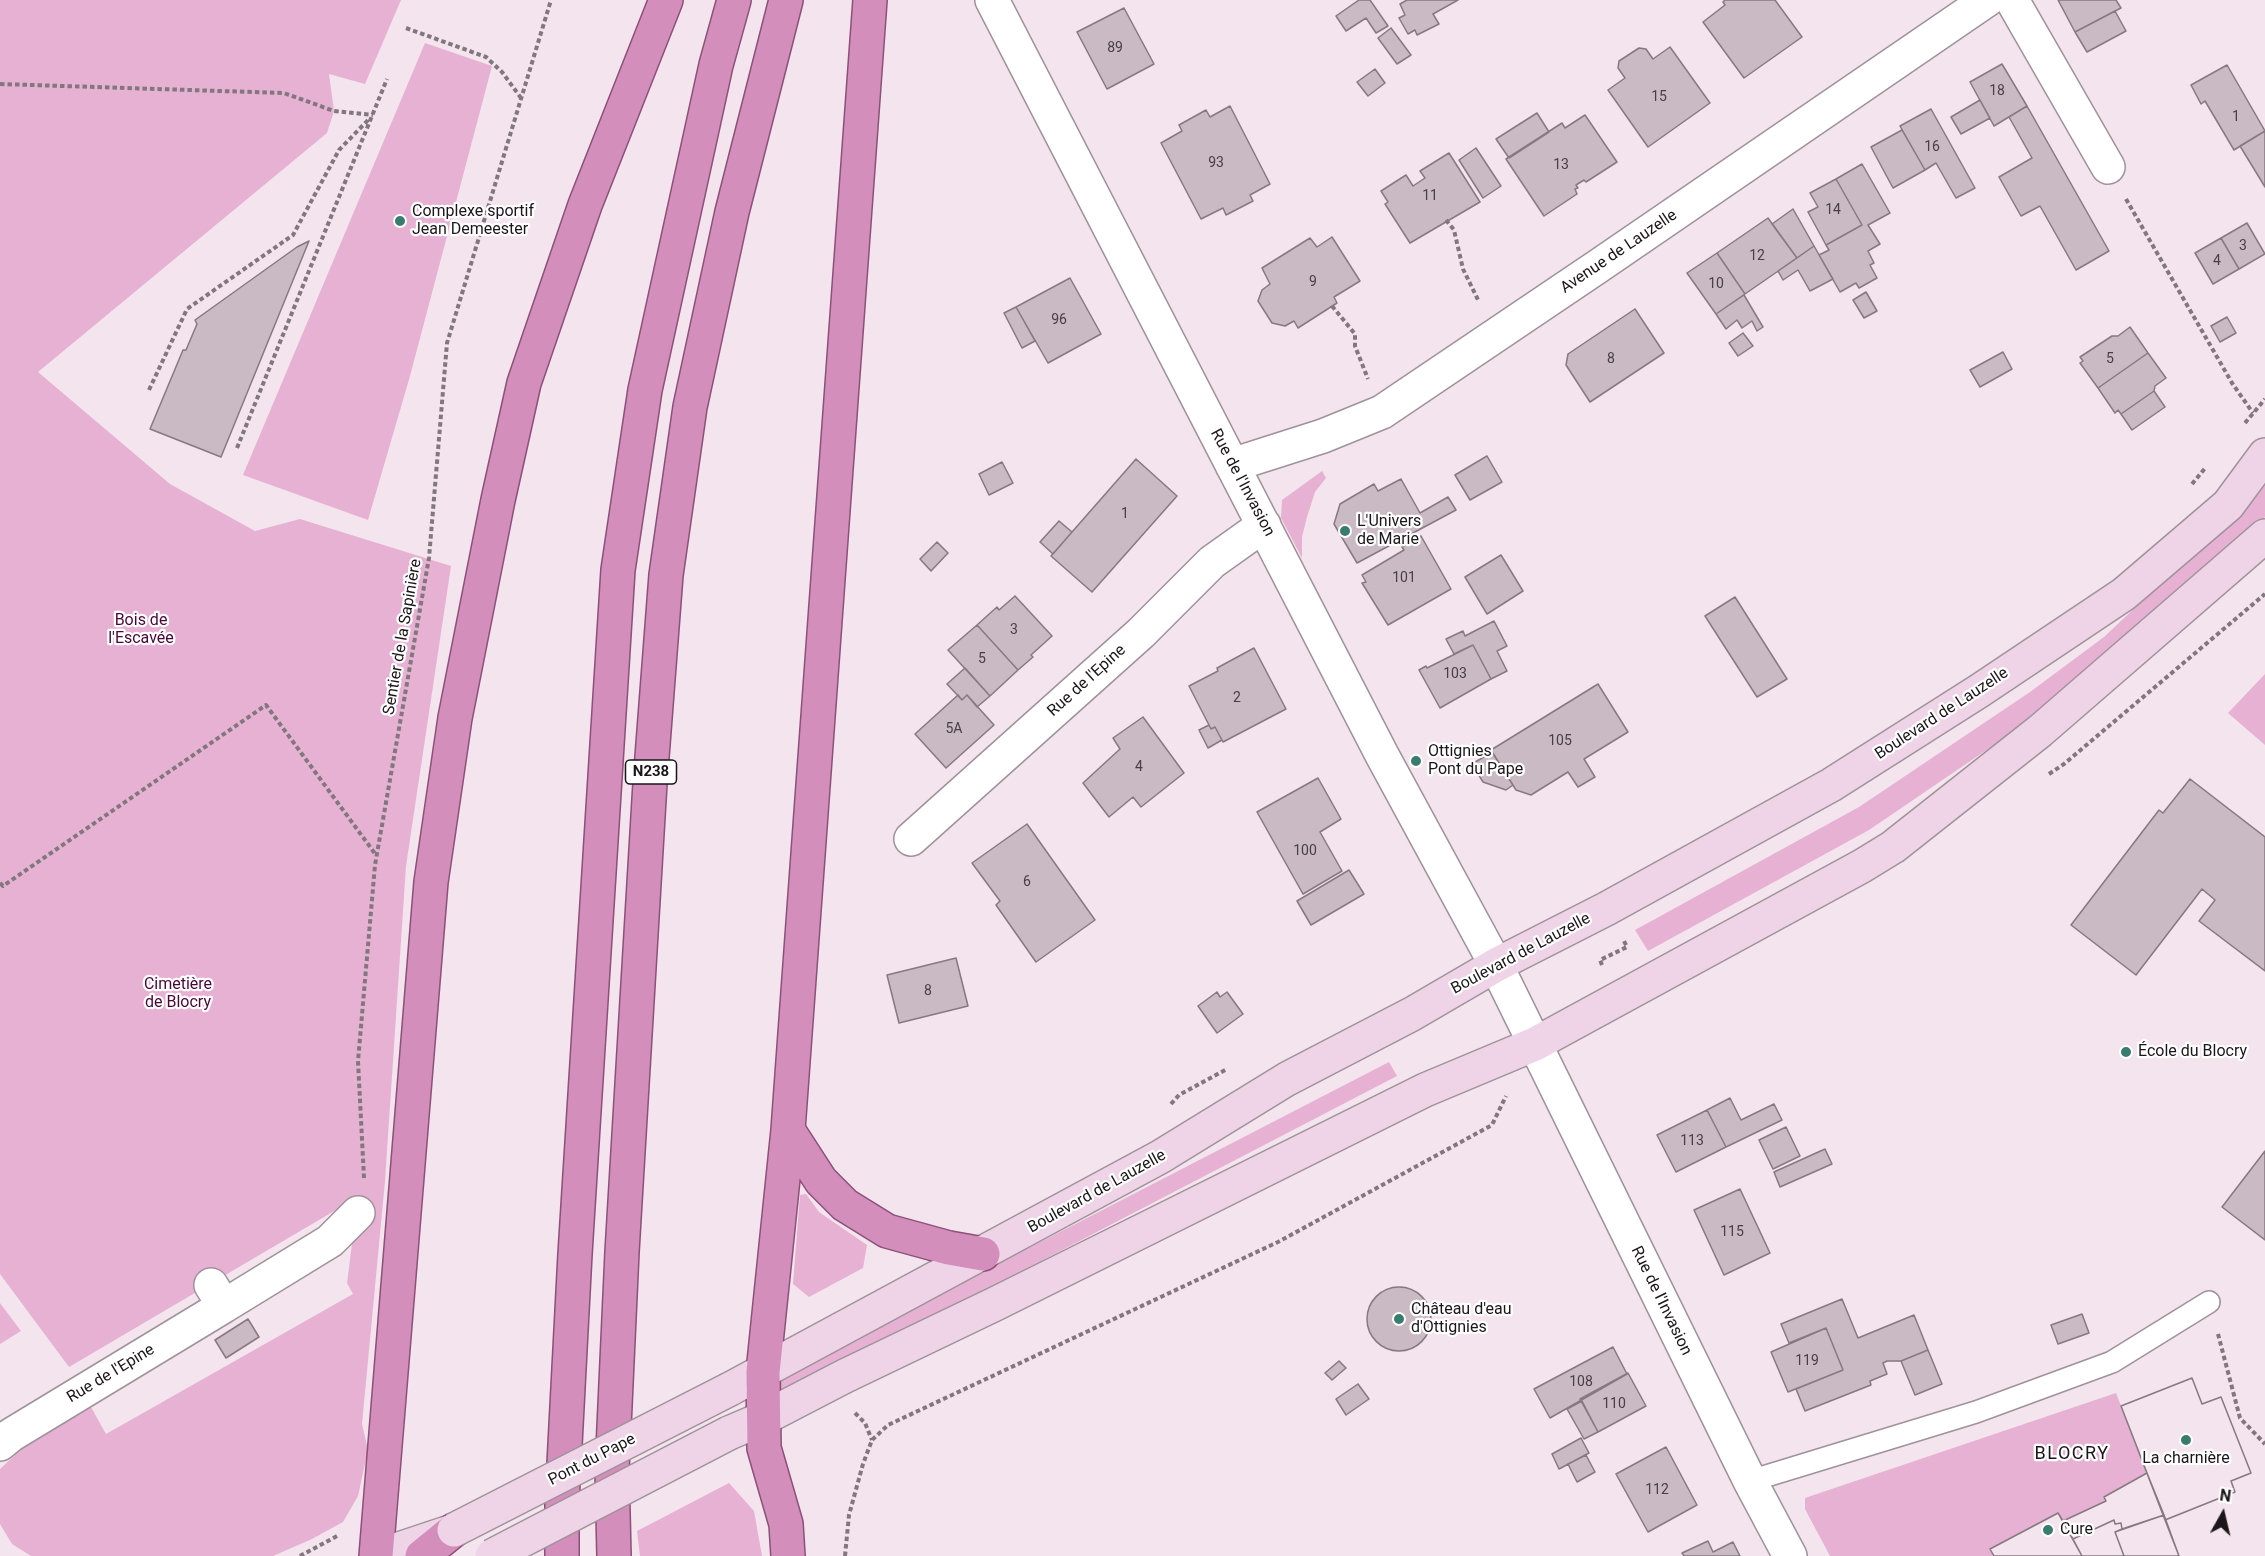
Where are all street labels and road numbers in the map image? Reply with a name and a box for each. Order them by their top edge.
street label: Avenue de Lauzelle [1557,206,1681,298]
street label: Rue de l'Invasion [1206,426,1278,540]
street label: Sentier de la Sapinière [380,558,426,716]
street label: Rue de l'Epine [1044,641,1130,721]
street label: Boulevard de Lauzelle [1872,664,2012,764]
road number: N238 [626,760,676,784]
street label: Boulevard de Lauzelle [1448,909,1594,999]
street label: Boulevard de Lauzelle [1025,1146,1169,1238]
street label: Rue de l'Invasion [1626,1243,1696,1359]
street label: Rue de l'Epine [64,1340,158,1408]
street label: Pont du Pape [545,1430,639,1490]

